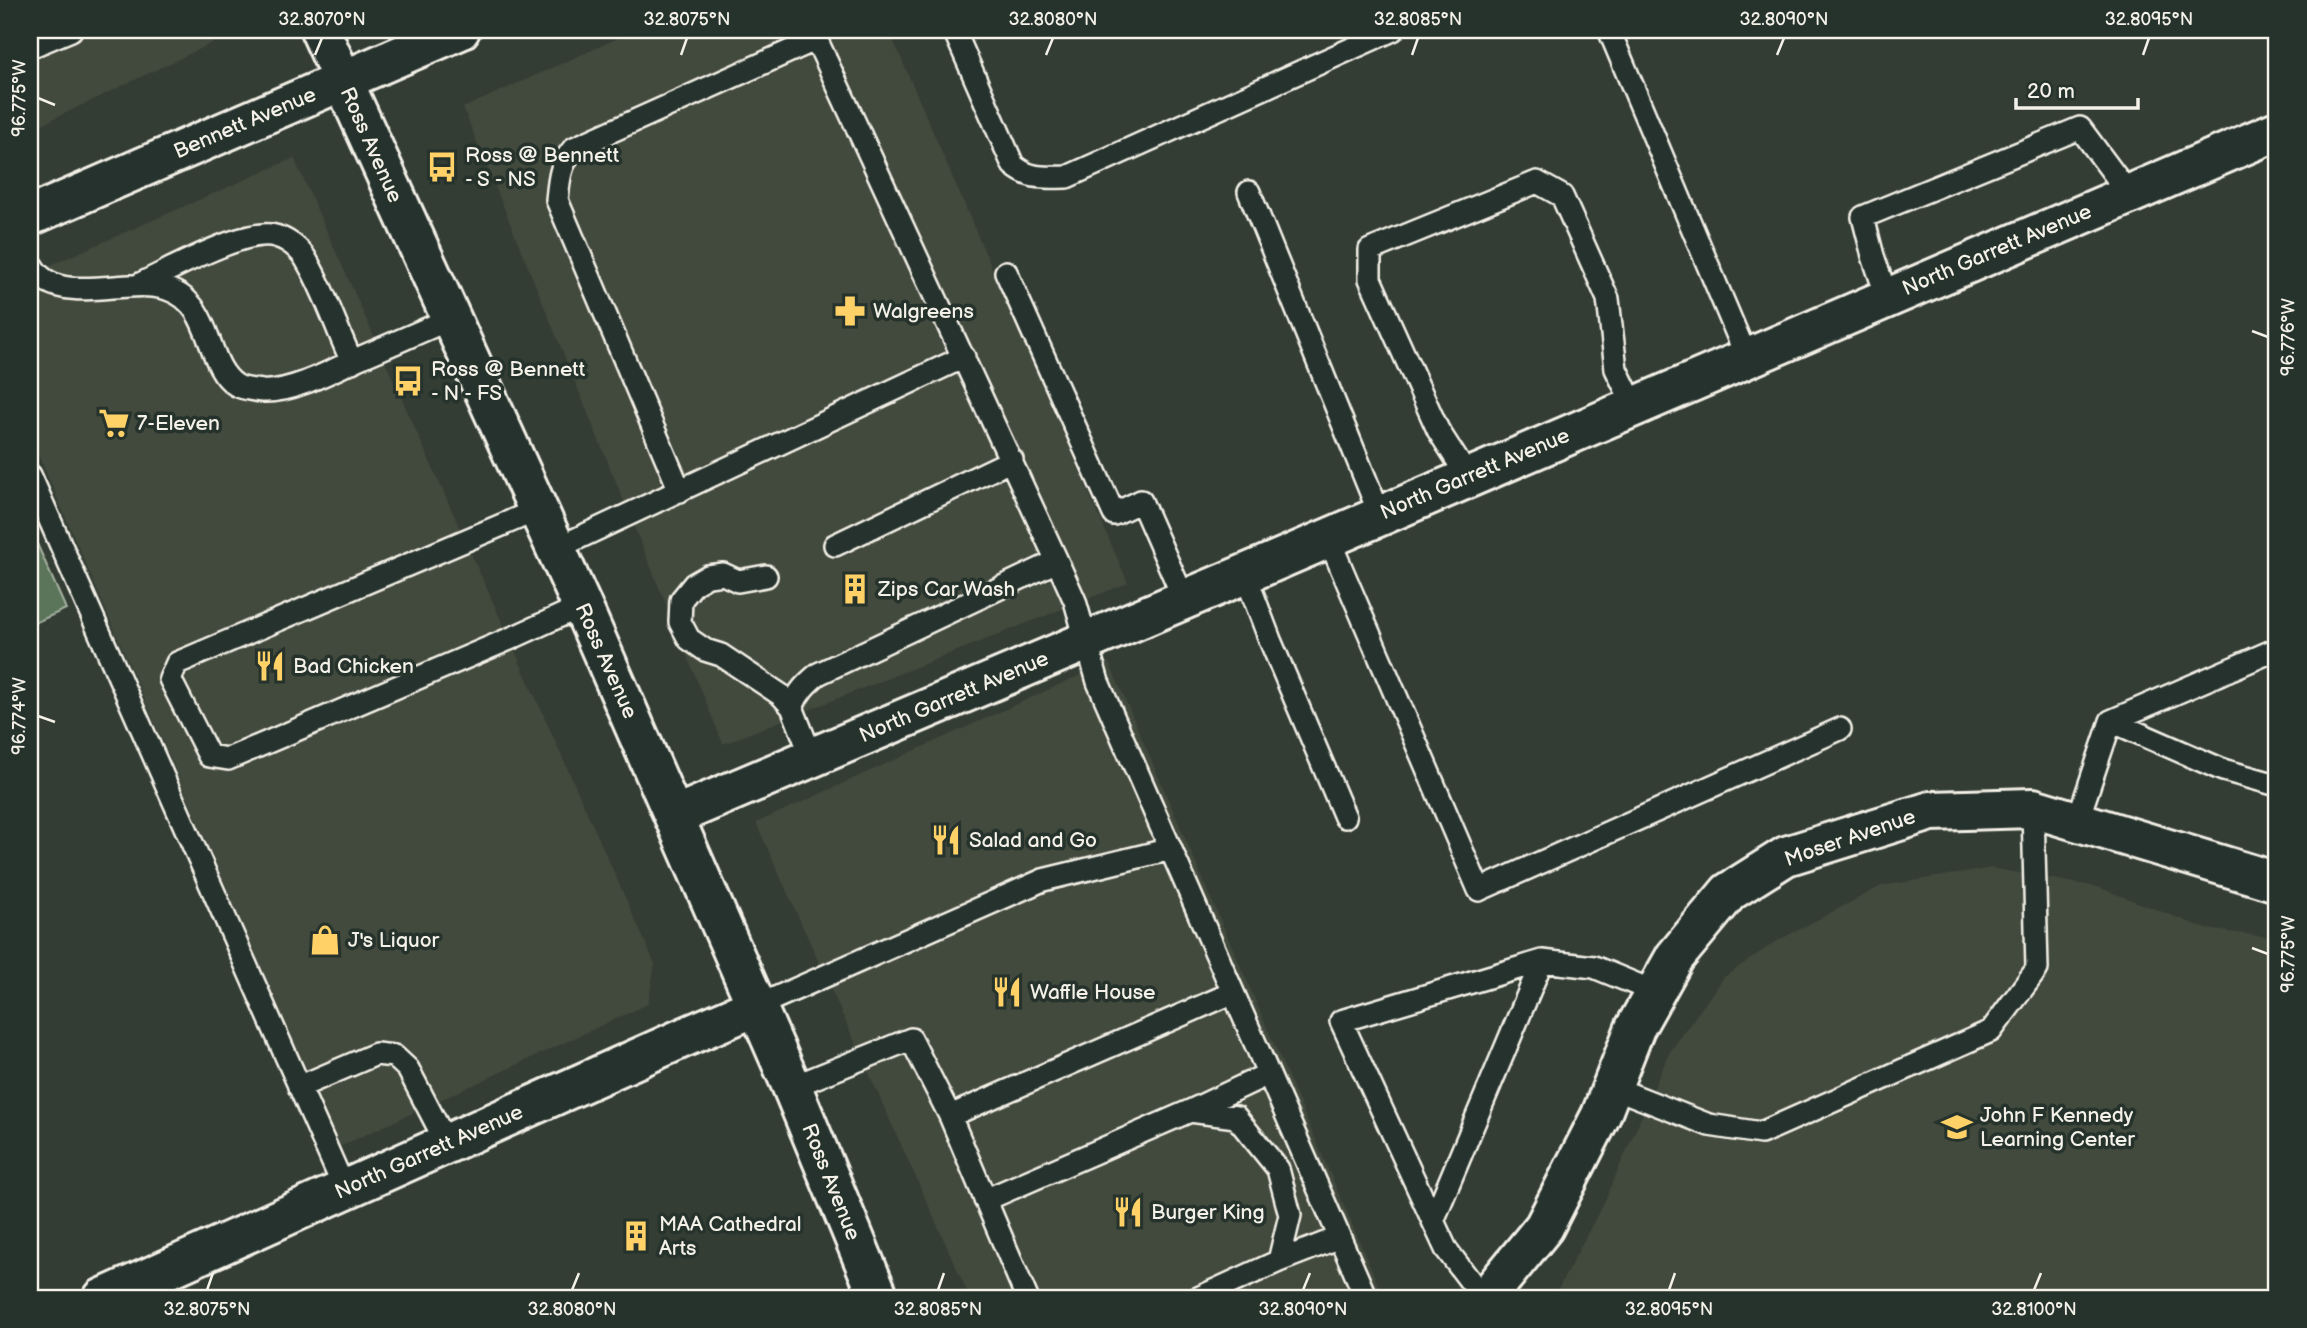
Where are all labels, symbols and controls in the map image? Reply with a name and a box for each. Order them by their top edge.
text: 32.8070°N [278,9,366,30]
text: 32.8075°N [643,9,731,30]
text: 32.8080°N [1008,9,1098,30]
text: 32.8085°N [1374,9,1462,30]
text: 32.8090°N [1739,9,1829,30]
text: 32.8095°N [2105,9,2193,30]
text: 96.775°W [9,59,30,137]
scale bar [2016,66,2139,110]
text: 20 m [2027,79,2075,104]
street label: Bennett Avenue [170,82,320,164]
street label: Ross Avenue [334,83,408,207]
place label: Ross @ Bennett - S - NS [465,143,620,192]
bus stop icon: Ross @ Bennett - S - NS [425,150,459,184]
street label: North Garrett Avenue [1899,199,2095,301]
pharmacy icon: Walgreens [833,294,867,328]
text: 96.776°W [2278,297,2299,376]
place label: Walgreens [873,299,974,324]
place label: Ross @ Bennett - N - FS [431,357,586,406]
bus stop icon: Ross @ Bennett - N - FS [391,364,425,398]
supermarket icon: 7-Eleven [97,406,131,440]
place label: 7-Eleven [137,411,220,436]
street label: North Garrett Avenue [1377,423,1573,525]
building icon: Zips Car Wash [838,572,872,606]
place label: Zips Car Wash [877,577,1015,602]
street label: Ross Avenue [569,599,643,723]
street label: North Garrett Avenue [856,646,1052,748]
restaurant icon: Bad Chicken [253,649,287,683]
place label: Bad Chicken [293,654,414,679]
text: 96.774°W [9,677,30,755]
street label: Moser Avenue [1781,804,1919,872]
restaurant icon: Salad and Go [929,823,963,857]
place label: Salad and Go [969,828,1097,853]
text: 96.775°W [2278,915,2299,993]
shop icon: J's Liquor [308,923,342,957]
place label: J's Liquor [348,928,440,953]
restaurant icon: Waffle House [990,975,1024,1009]
place label: Waffle House [1030,980,1156,1005]
street label: North Garrett Avenue [331,1099,527,1205]
place label: John F Kennedy Learning Center [1980,1103,2135,1152]
school or university icon: John F Kennedy Learning Center [1940,1110,1974,1144]
street label: Ross Avenue [796,1120,866,1244]
restaurant icon: Burger King [1111,1195,1145,1229]
place label: Burger King [1151,1200,1265,1225]
place label: MAA Cathedral Arts [659,1212,802,1261]
building icon: MAA Cathedral Arts [619,1219,653,1253]
text: 32.8075°N [163,1299,251,1320]
text: 32.8080°N [527,1299,617,1320]
text: 32.8085°N [894,1299,982,1320]
text: 32.8090°N [1258,1299,1348,1320]
text: 32.8095°N [1625,1299,1713,1320]
text: 32.8100°N [1991,1299,2077,1320]

